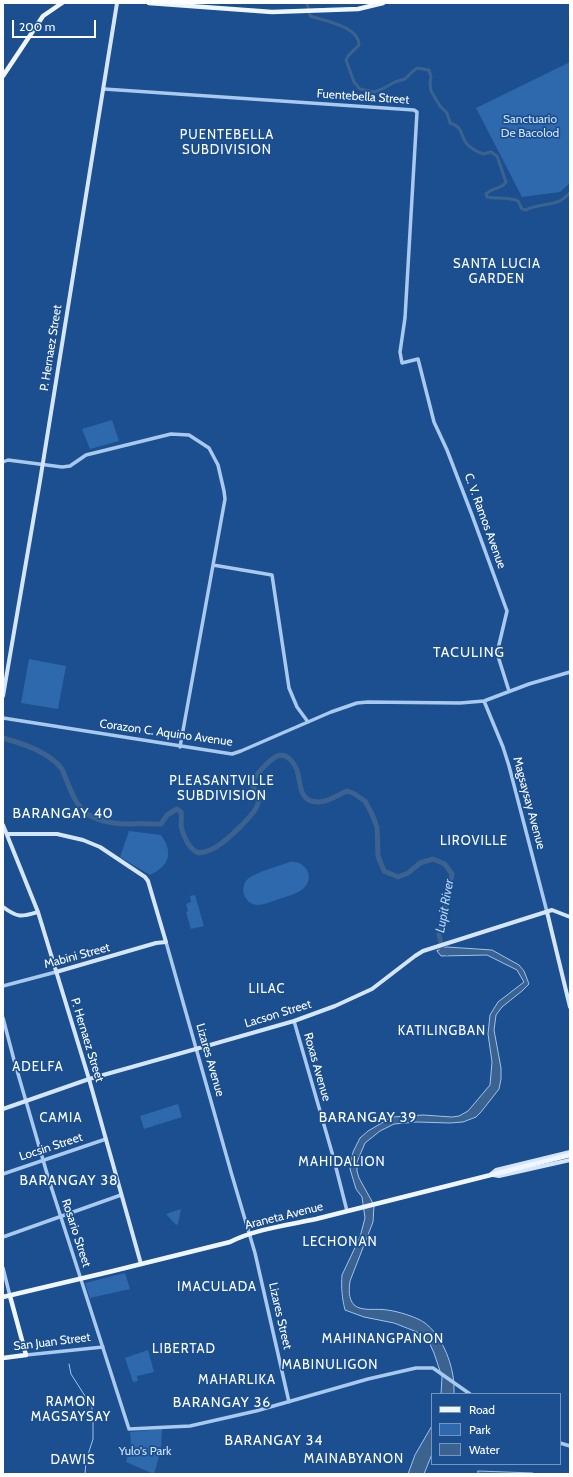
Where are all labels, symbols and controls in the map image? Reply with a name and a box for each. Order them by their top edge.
scale bar [14,12,98,38]
text: 200 m [19,19,55,34]
street label: Fuentebella Street [316,87,410,107]
park label: Sanctuario De Bacolod [501,112,559,140]
district label: PUENTEBELLA SUBDIVISION [180,127,274,158]
district label: SANTA LUCIA GARDEN [453,256,541,287]
street label: P. Hernaez Street [37,304,65,392]
street label: C. V. Ramos Avenue [461,471,509,571]
district label: TACULING [433,645,505,661]
street label: Corazon C. Aquino Avenue [99,717,233,749]
street label: Magsaysay Avenue [510,755,548,851]
district label: PLEASANTVILLE SUBDIVISION [169,773,275,804]
district label: BARANGAY 40 [13,806,113,822]
district label: LIROVILLE [440,833,508,849]
water label: Lupit River [433,878,457,934]
street label: Mabini Street [43,940,111,972]
district label: LILAC [248,981,286,997]
street label: P. Hernaez Street [67,996,107,1084]
street label: Lacson Street [243,997,313,1031]
street label: Lizares Avenue [193,1022,227,1098]
district label: KATILINGBAN [398,1023,486,1039]
street label: Roxas Avenue [300,1031,334,1103]
district label: ADELFA [12,1059,64,1075]
district label: CAMIA [40,1110,82,1126]
district label: BARANGAY 39 [319,1110,417,1126]
street label: Locsin Street [18,1130,84,1164]
district label: MAHIDALION [298,1154,386,1170]
district label: BARANGAY 38 [19,1173,119,1189]
street label: Rosario Street [58,1197,94,1269]
street label: Araneta Avenue [243,1199,325,1233]
district label: LECHONAN [302,1234,378,1250]
district label: IMACULADA [177,1279,257,1295]
street label: Lizares Street [265,1281,295,1351]
street label: San Juan Street [13,1330,91,1354]
district label: MAHINANGPANON [322,1331,444,1347]
district label: LIBERTAD [152,1341,216,1357]
district label: MABINULIGON [282,1357,378,1373]
district label: MAHARLIKA [198,1372,276,1388]
legend [431,1393,561,1465]
district label: RAMON MAGSAYSAY [31,1394,111,1425]
district label: BARANGAY 36 [173,1395,271,1411]
text: Road [469,1402,495,1417]
text: Park [469,1422,491,1437]
district label: BARANGAY 34 [225,1433,323,1449]
text: Water [469,1442,499,1457]
park label: Yulo's Park [119,1444,171,1458]
district label: MAINABYANON [304,1451,404,1467]
district label: DAWIS [50,1452,96,1468]

